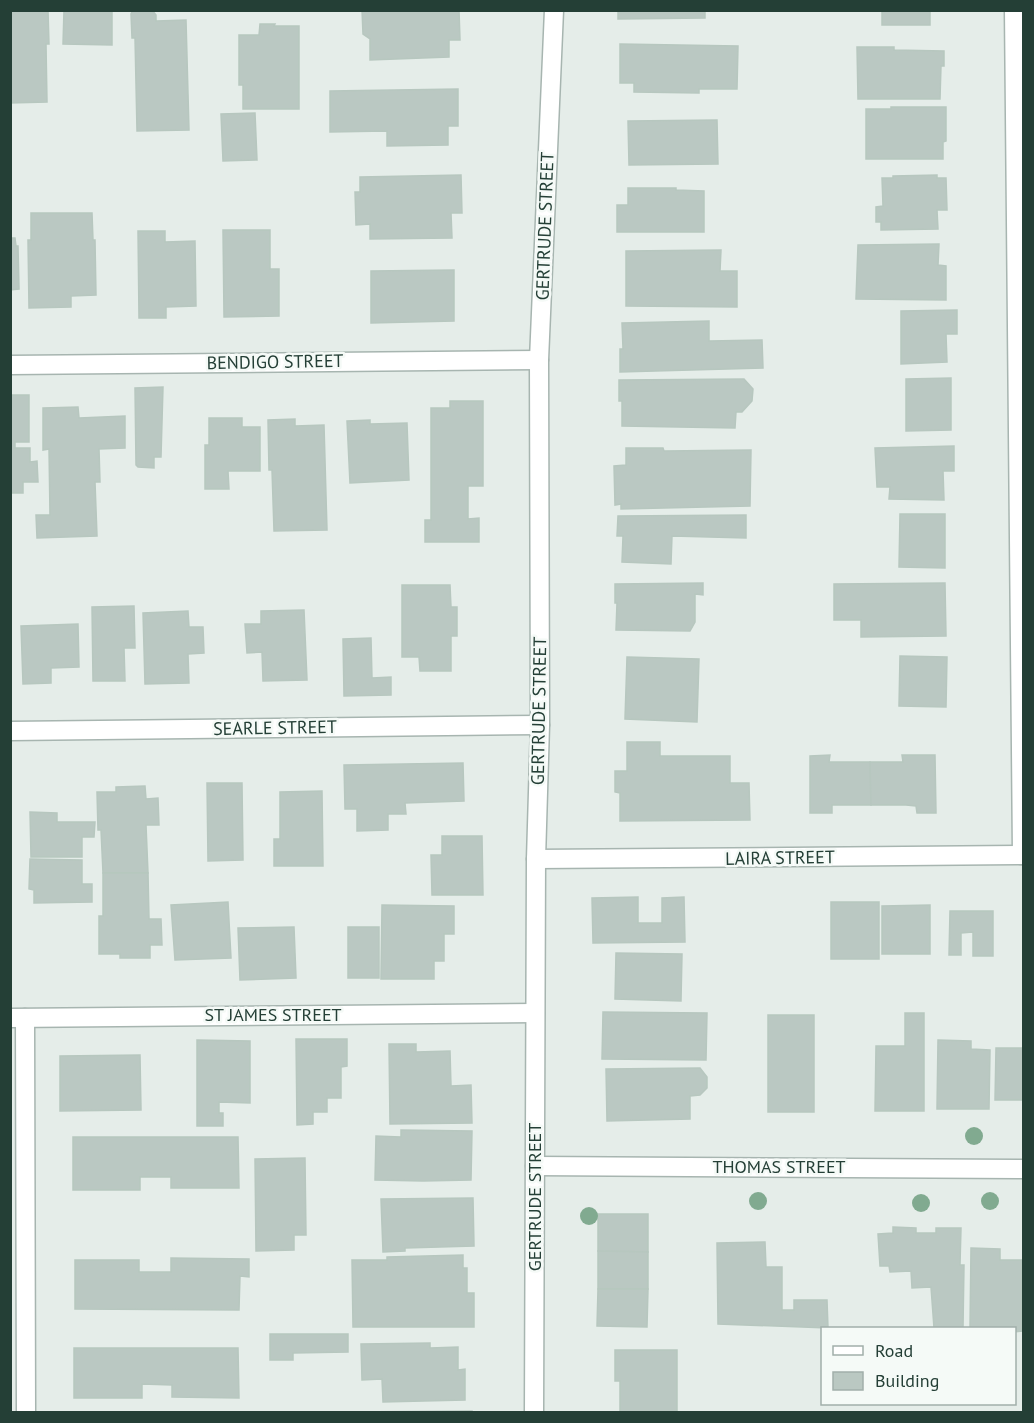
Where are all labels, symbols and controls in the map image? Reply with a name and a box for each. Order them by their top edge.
street label: GERTRUDE STREET [530,151,559,301]
street label: BENDIGO STREET [206,349,344,374]
street label: GERTRUDE STREET [526,637,551,785]
street label: SEARLE STREET [213,715,337,740]
street label: LAIRA STREET [725,845,835,870]
street label: ST JAMES STREET [204,1003,342,1026]
street label: GERTRUDE STREET [523,1123,546,1271]
street label: THOMAS STREET [712,1155,846,1178]
legend [821,1327,1016,1405]
text: Road [875,1339,913,1362]
text: Building [875,1369,939,1392]

